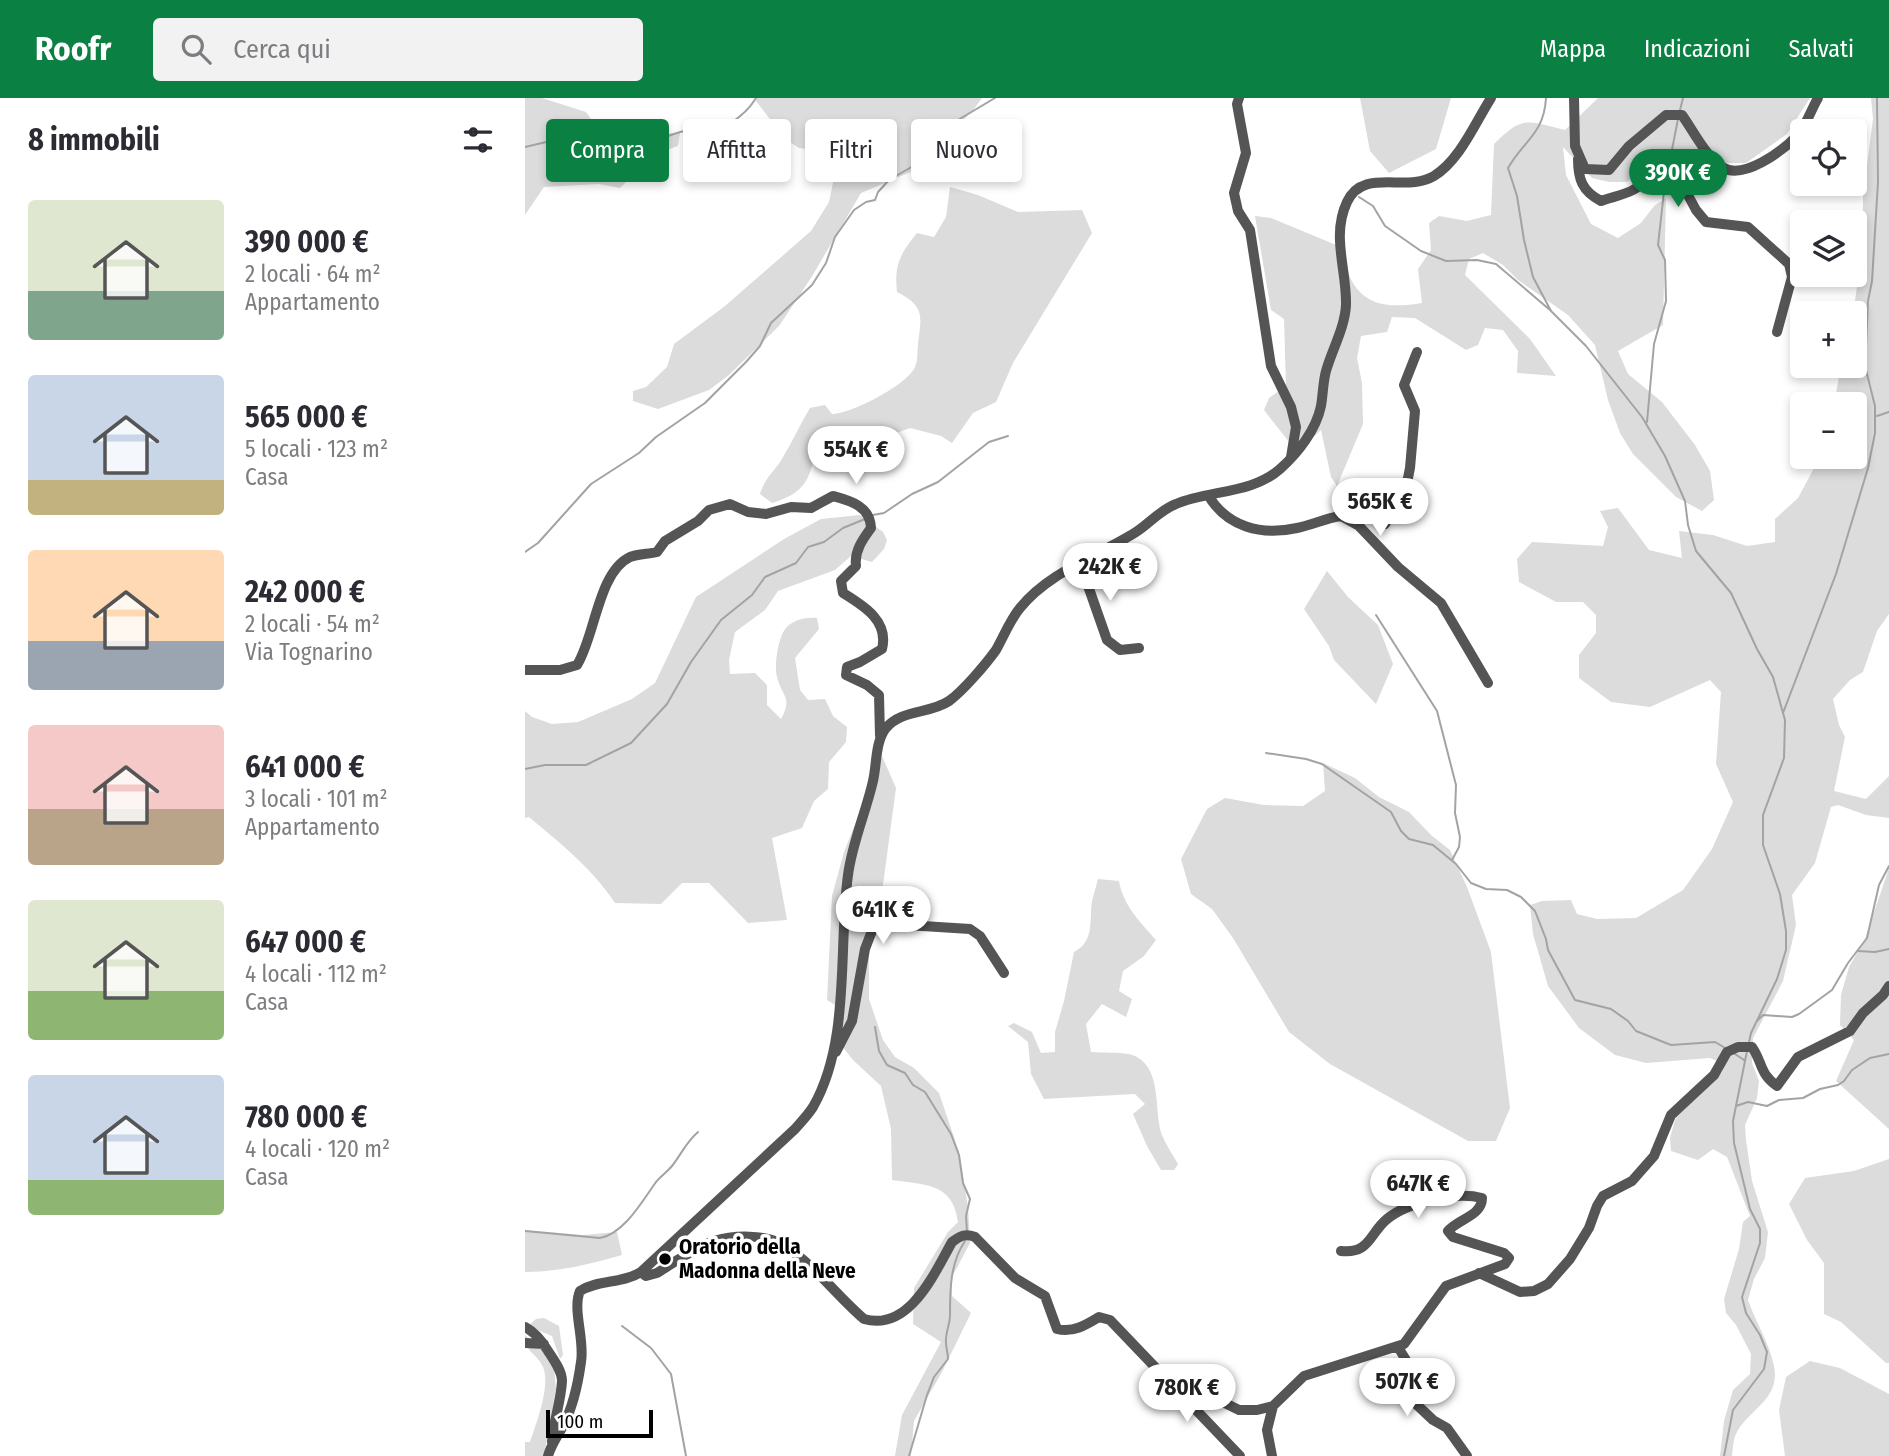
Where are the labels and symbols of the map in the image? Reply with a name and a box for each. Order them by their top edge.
pin: 390K € [1621,150,1735,209]
pin: 554K € [799,426,913,486]
pin: 565K € [1323,478,1437,538]
pin: 242K € [1053,544,1167,603]
pin: 641K € [826,886,940,946]
pin: 647K € [1361,1160,1475,1220]
place label: Oratorio della Madonna della Neve [679,1234,856,1284]
marker: Oratorio della Madonna della Neve [657,1251,673,1267]
pin: 507K € [1350,1358,1464,1418]
pin: 780K € [1130,1364,1244,1424]
scale bar [546,1407,653,1439]

